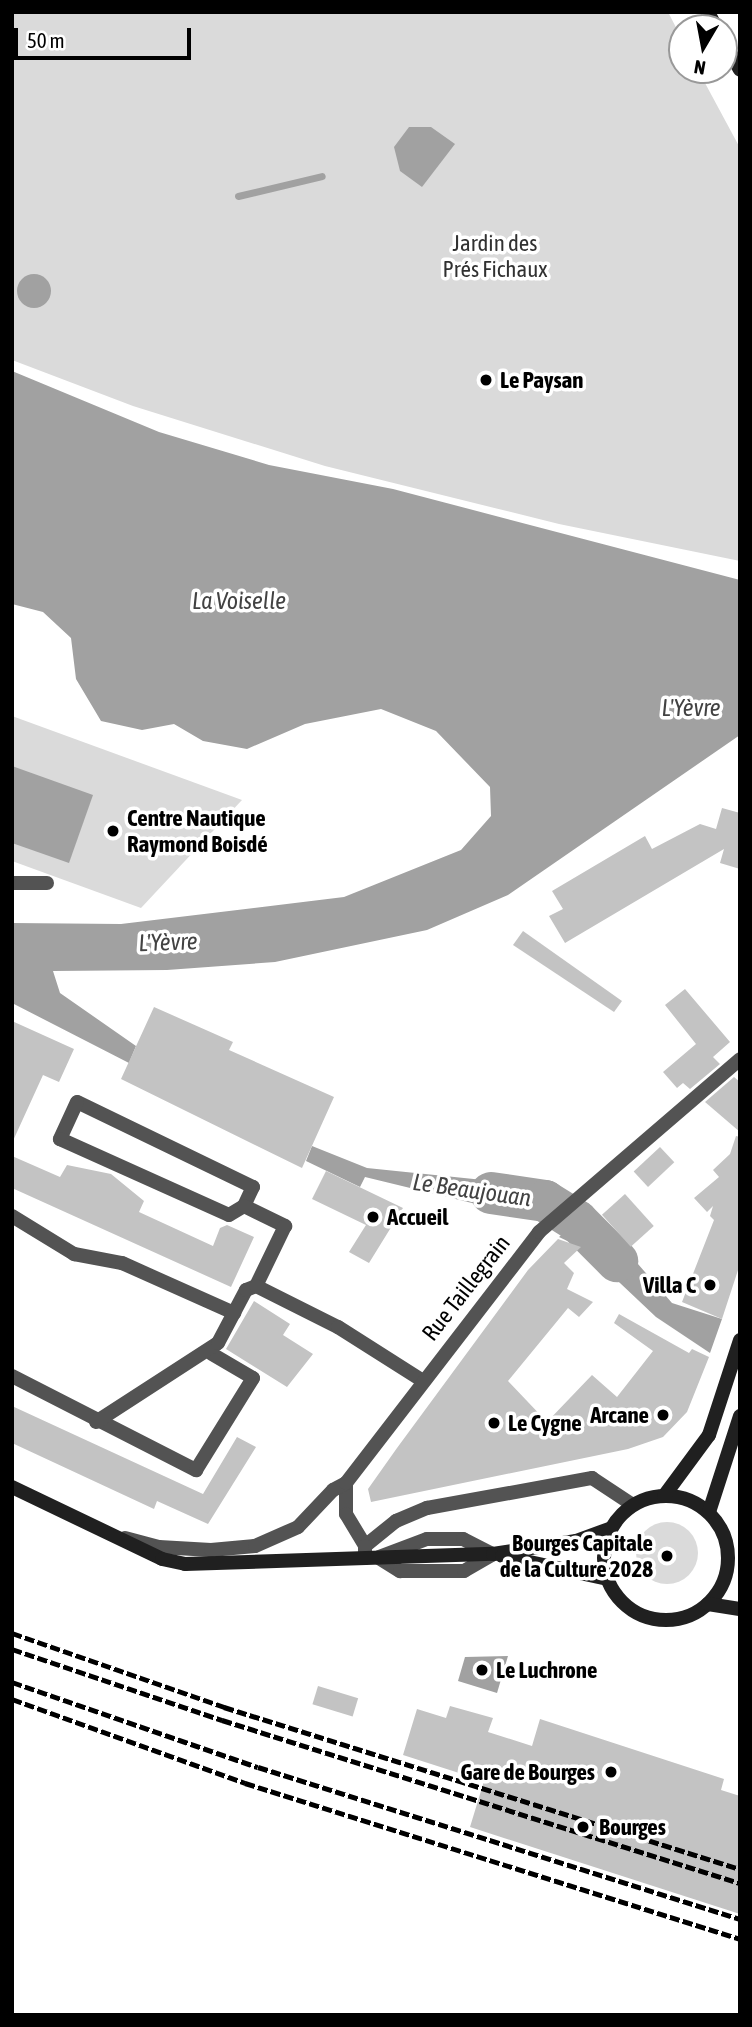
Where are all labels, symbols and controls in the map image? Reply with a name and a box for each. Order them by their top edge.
scale bar [18,14,194,58]
north arrow [668,14,738,84]
text: 50 m [27,28,65,52]
text: N [692,56,707,80]
park label: Jardin des Prés Fichaux [442,229,548,283]
place label: Le Paysan [500,366,583,394]
marker: Le Paysan [478,372,494,388]
water label: La Voiselle [192,587,286,615]
water label: L'Yèvre [661,694,721,722]
place label: Centre Nautique Raymond Boisdé [127,804,268,858]
marker: Centre Nautique Raymond Boisdé [105,823,121,839]
water label: L'Yèvre [138,927,198,957]
water label: Le Beaujouan [411,1167,533,1213]
place label: Accueil [387,1203,448,1231]
marker: Accueil [365,1209,381,1225]
street label: Rue Taillegrain [416,1230,516,1346]
place label: Villa C [643,1271,696,1299]
marker: Villa C [702,1277,718,1293]
place label: Arcane [590,1401,649,1429]
marker: Arcane [655,1407,671,1423]
place label: Le Cygne [508,1409,582,1437]
marker: Le Cygne [486,1415,502,1431]
place label: Bourges Capitale de la Culture 2028 [500,1529,653,1583]
marker: Bourges Capitale de la Culture 2028 [659,1548,675,1564]
place label: Le Luchrone [496,1656,597,1684]
marker: Le Luchrone [474,1662,490,1678]
place label: Gare de Bourges [460,1758,595,1786]
marker: Gare de Bourges [601,1762,621,1782]
place label: Bourges [599,1813,666,1841]
marker: Bourges [573,1817,593,1837]

